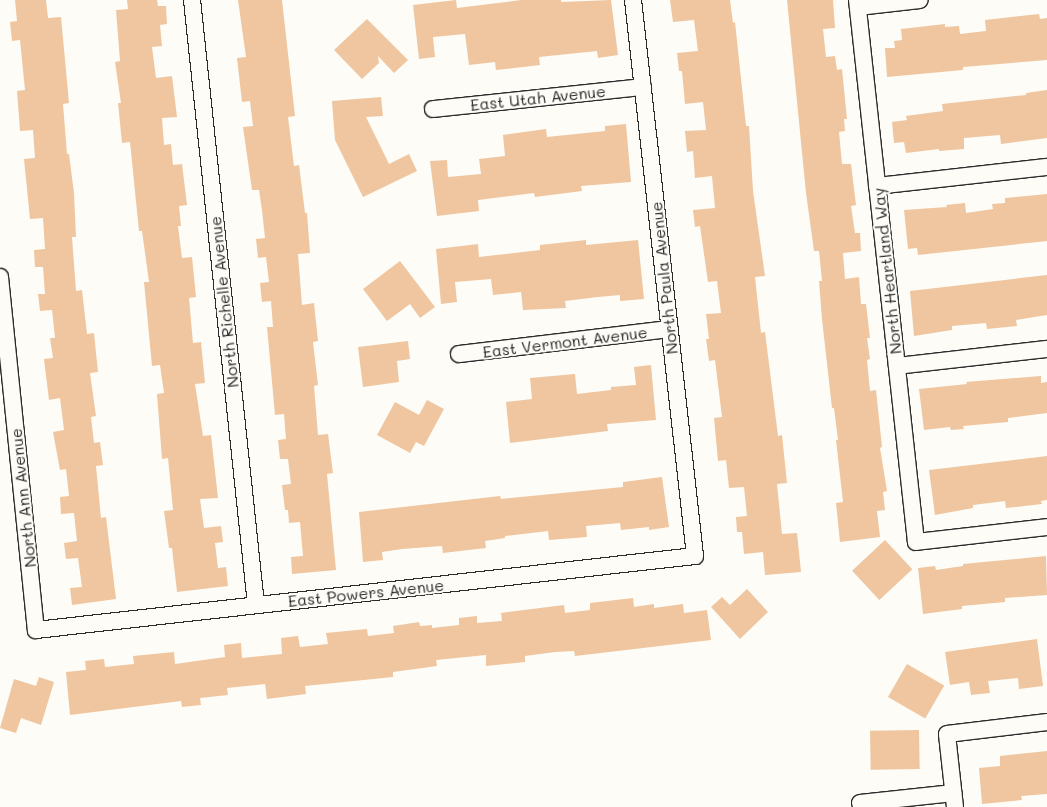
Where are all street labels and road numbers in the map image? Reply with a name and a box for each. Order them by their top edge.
street label: East Utah Avenue [469,81,607,115]
street label: North Heartland Way [869,187,905,355]
street label: North Paula Avenue [646,201,682,355]
street label: North Richelle Avenue [205,215,243,389]
street label: East Vermont Avenue [481,322,649,362]
street label: North Ann Avenue [6,427,40,569]
street label: East Powers Avenue [287,575,445,611]

